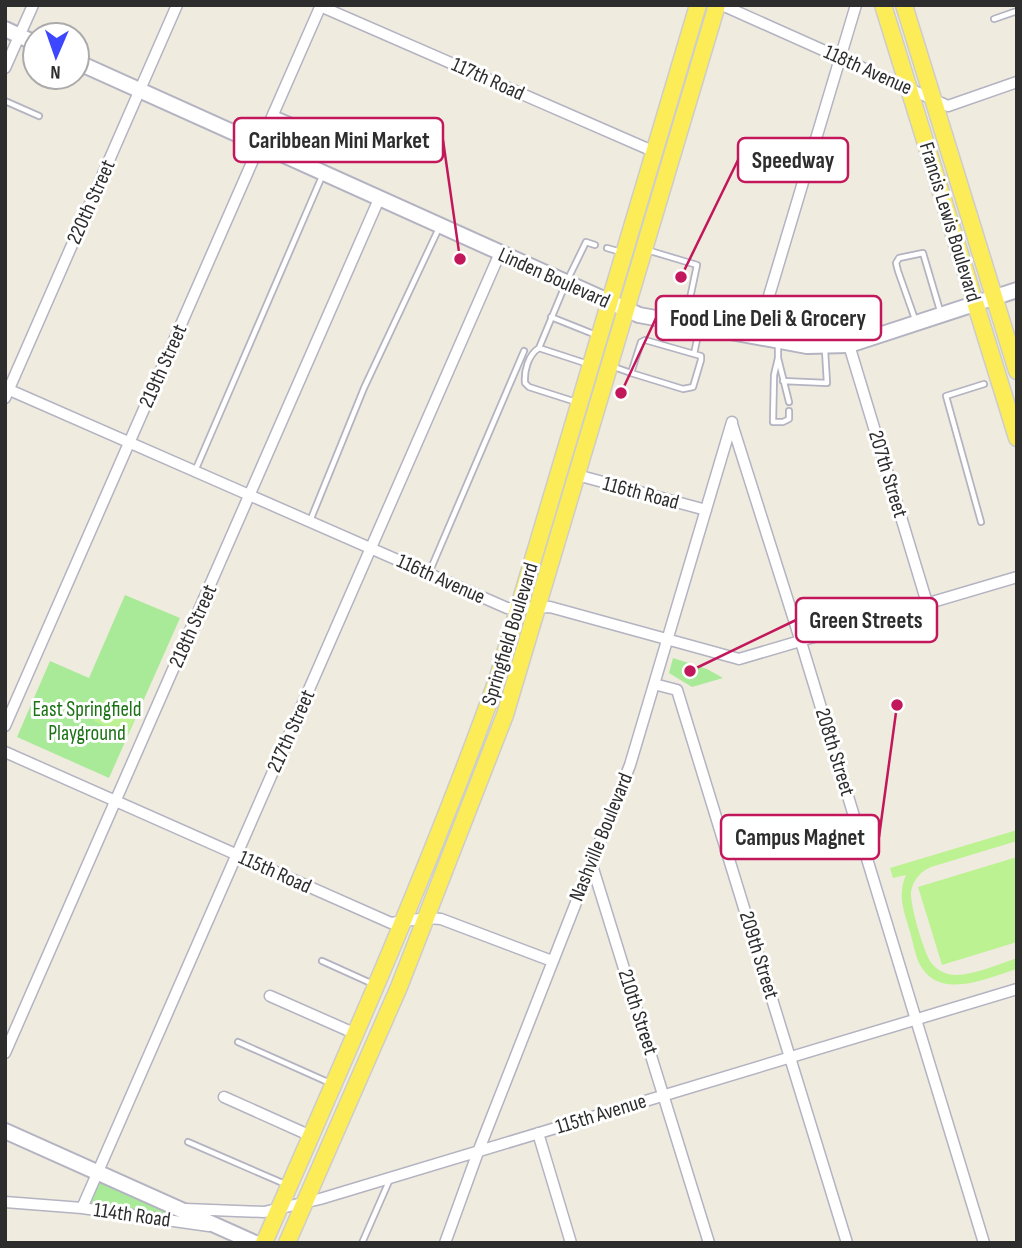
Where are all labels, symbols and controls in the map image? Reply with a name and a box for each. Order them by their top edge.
north arrow [21,21,91,91]
street label: 118th Avenue [820,39,916,101]
street label: 117th Road [448,52,528,106]
text: N [50,60,61,83]
callout: Caribbean Mini Market [234,118,443,162]
text: Caribbean Mini Market [248,127,430,155]
callout: Speedway [738,138,848,182]
street label: Francis Lewis Boulevard [914,139,986,305]
text: Speedway [752,147,835,175]
street label: 220th Street [61,156,121,248]
street label: Linden Boulevard [494,242,614,314]
callout: Food Line Deli & Grocery [656,296,881,340]
text: Food Line Deli & Grocery [670,305,867,333]
street label: 219th Street [134,320,192,412]
street label: 207th Street [863,427,913,521]
street label: 116th Road [600,471,682,515]
street label: 116th Avenue [393,548,489,610]
street label: Springfield Boulevard [476,560,544,708]
street label: 218th Street [164,581,222,671]
callout: Green Streets [796,598,937,642]
text: Green Streets [809,607,923,635]
street label: 217th Street [262,686,320,776]
park label: East Springfield Playground [33,697,141,746]
street label: 208th Street [810,705,860,799]
street label: Nashville Boulevard [564,769,638,905]
callout: Campus Magnet [721,815,879,859]
text: Campus Magnet [735,824,865,852]
street label: 115th Road [235,845,315,899]
street label: 209th Street [734,908,784,1002]
street label: 210th Street [612,966,664,1058]
street label: 115th Avenue [553,1088,649,1140]
street label: 114th Road [92,1197,172,1233]

